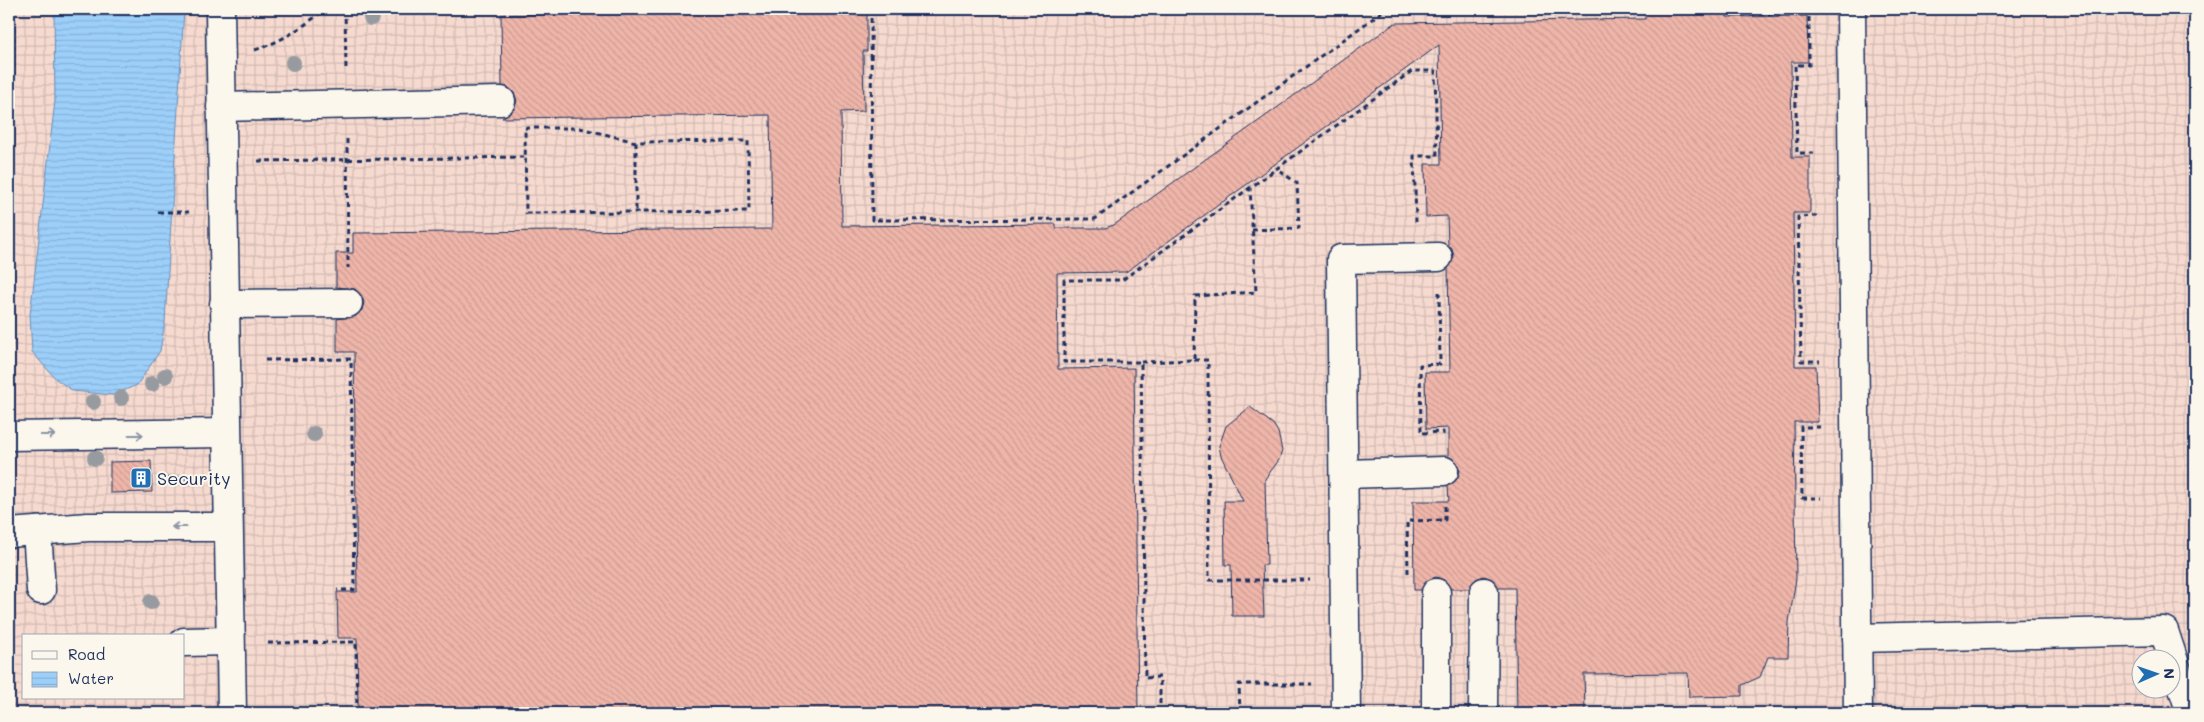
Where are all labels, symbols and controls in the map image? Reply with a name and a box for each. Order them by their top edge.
one-way arrow [40,430,56,440]
one-way arrow [128,430,144,439]
building icon: Security [129,466,153,490]
place label: Security [157,466,231,490]
one-way arrow [171,522,188,532]
legend [22,634,185,700]
text: Road [68,644,105,664]
north arrow [2132,650,2182,700]
text: Water [68,668,114,688]
text: N [2160,668,2179,679]

